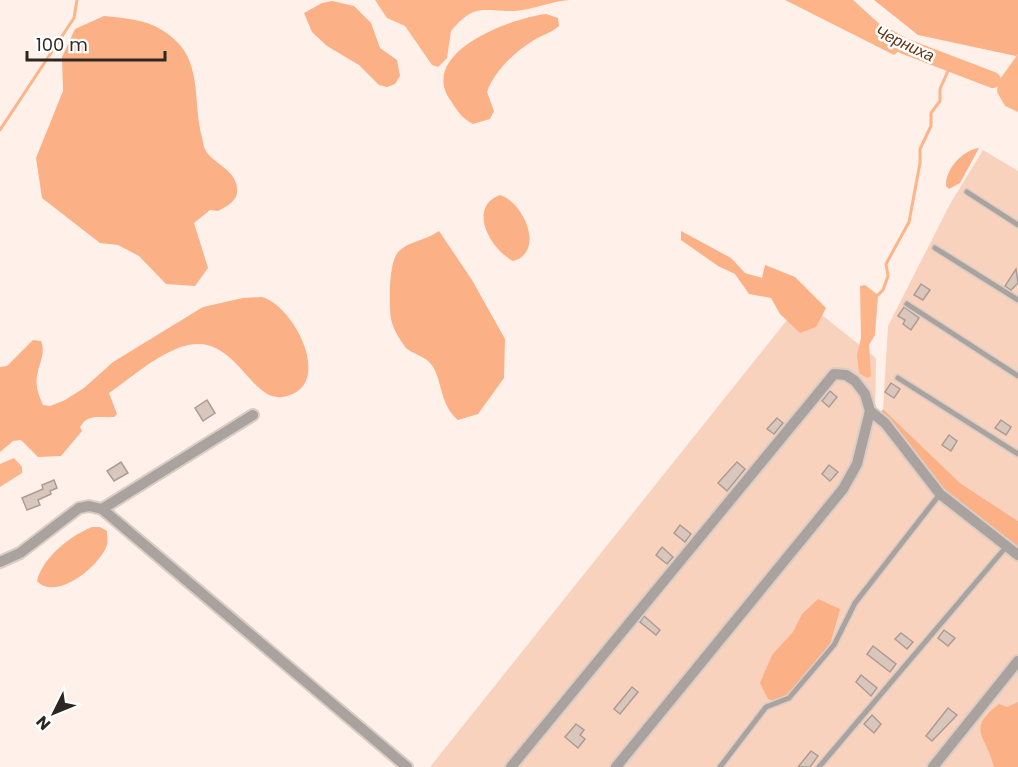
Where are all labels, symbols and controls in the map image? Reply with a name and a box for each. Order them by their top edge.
water label: Черниха [871,20,938,67]
scale bar [27,24,165,62]
text: 100 m [36,32,88,57]
north arrow [24,683,84,743]
text: N [31,711,56,735]

